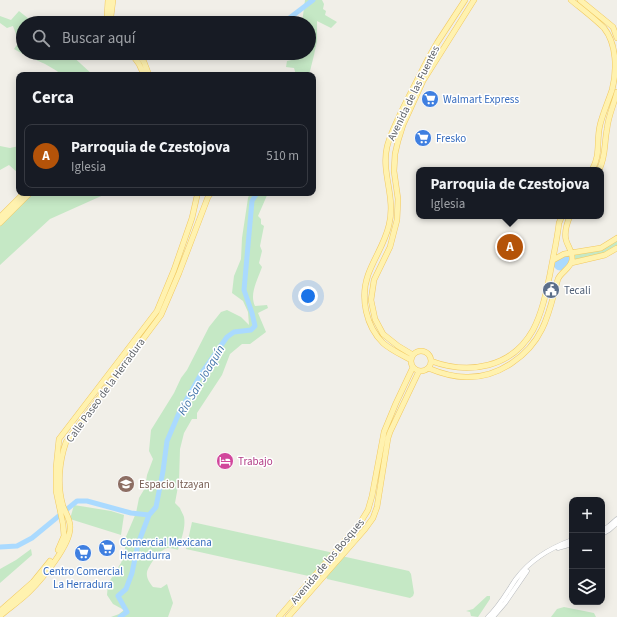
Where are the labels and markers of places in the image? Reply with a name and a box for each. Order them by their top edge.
supermarket icon: Walmart Express [420,89,440,109]
place label: Walmart Express [443,92,519,107]
supermarket icon: Fresko [413,128,433,148]
place label: Fresko [436,131,466,146]
pin: A [497,232,523,262]
public building icon: Tecali [541,280,561,300]
place label: Tecali [564,283,591,298]
hotel icon: Trabajo [215,451,235,471]
place label: Trabajo [238,454,273,469]
school or university icon: Espacio Itzayan [116,474,136,494]
place label: Espacio Itzayan [139,477,210,492]
place label: Comercial Mexicana Herradurra [120,535,212,563]
supermarket icon: Comercial Mexicana Herradurra [97,538,117,558]
supermarket icon: Centro Comercial La Herradura [73,543,93,563]
place label: Centro Comercial La Herradura [43,564,123,592]

